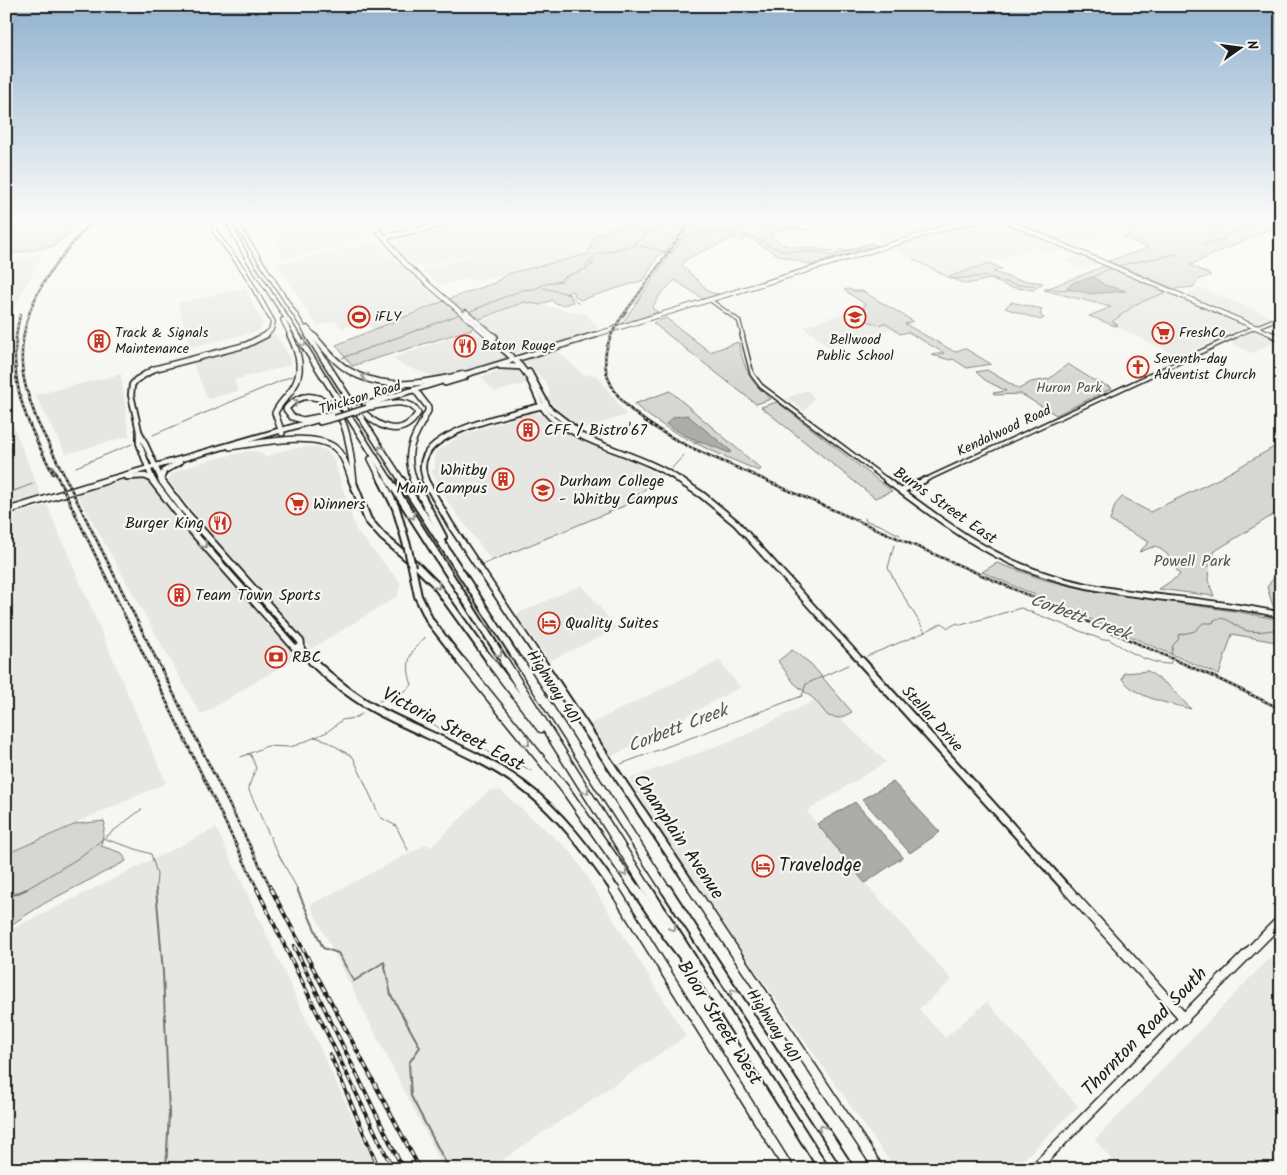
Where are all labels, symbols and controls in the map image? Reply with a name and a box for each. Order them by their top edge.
north arrow [1214,22,1264,72]
text: N [1240,38,1263,52]
sports icon: iFLY [347,305,371,329]
school or university icon: Bellwood Public School [843,305,867,329]
place label: iFLY [375,306,402,328]
supermarket icon: FreshCo [1151,321,1175,345]
place label: Track & Signals Maintenance [115,322,208,360]
place label: FreshCo [1179,322,1225,344]
building icon: Track & Signals Maintenance [87,329,111,353]
place label: Bellwood Public School [816,329,894,367]
restaurant icon: Baton Rouge [453,334,477,358]
place label: Baton Rouge [481,335,556,357]
one-way arrow [296,338,306,347]
place label: Seventh-day Adventist Church [1154,348,1256,386]
church icon: Seventh-day Adventist Church [1126,355,1150,379]
one-way arrow [361,373,370,383]
street label: Thickson Road [316,375,405,421]
park label: Huron Park [1036,377,1102,399]
one-way arrow [290,399,299,409]
street label: Kendalwood Road [953,399,1056,462]
building icon: CFF / Bistro'67 [516,418,540,442]
place label: CFF / Bistro'67 [544,418,648,443]
one-way arrow [378,445,387,454]
place label: Whitby Main Campus [396,458,487,501]
street label: Burns Street East [888,461,1003,552]
building icon: Whitby Main Campus [491,467,515,491]
place label: Durham College - Whitby Campus [559,469,678,512]
school or university icon: Durham College - Whitby Campus [531,478,555,502]
supermarket icon: Winners [285,492,309,516]
place label: Winners [313,492,366,517]
one-way arrow [406,510,416,519]
place label: Burger King [125,511,204,536]
restaurant icon: Burger King [208,511,232,535]
one-way arrow [198,539,207,548]
park label: Powell Park [1153,549,1231,574]
one-way arrow [431,580,440,590]
building icon: Team Town Sports [167,583,191,607]
place label: Team Town Sports [195,583,321,608]
water label: Corbett Creek [1026,586,1137,650]
hotel icon: Quality Suites [537,611,561,635]
place label: Quality Suites [565,611,659,636]
bank icon: RBC [264,645,288,669]
place label: RBC [292,645,321,670]
street label: Highway 401 [519,645,587,729]
one-way arrow [492,648,502,657]
street label: Victoria Street East [376,680,530,781]
street label: Stellar Drive [895,680,969,758]
water label: Corbett Creek [624,696,735,761]
one-way arrow [522,737,531,746]
street label: Champlain Avenue [625,768,732,906]
one-way arrow [579,785,589,794]
place label: Travelodge [779,851,862,881]
hotel icon: Travelodge [751,854,775,878]
one-way arrow [618,867,627,877]
one-way arrow [667,922,676,931]
street label: Bloor Street West [669,955,770,1092]
street label: Thornton Road South [1075,960,1215,1104]
street label: Highway 401 [739,984,807,1068]
one-way arrow [729,988,739,997]
one-way arrow [819,1124,828,1134]

